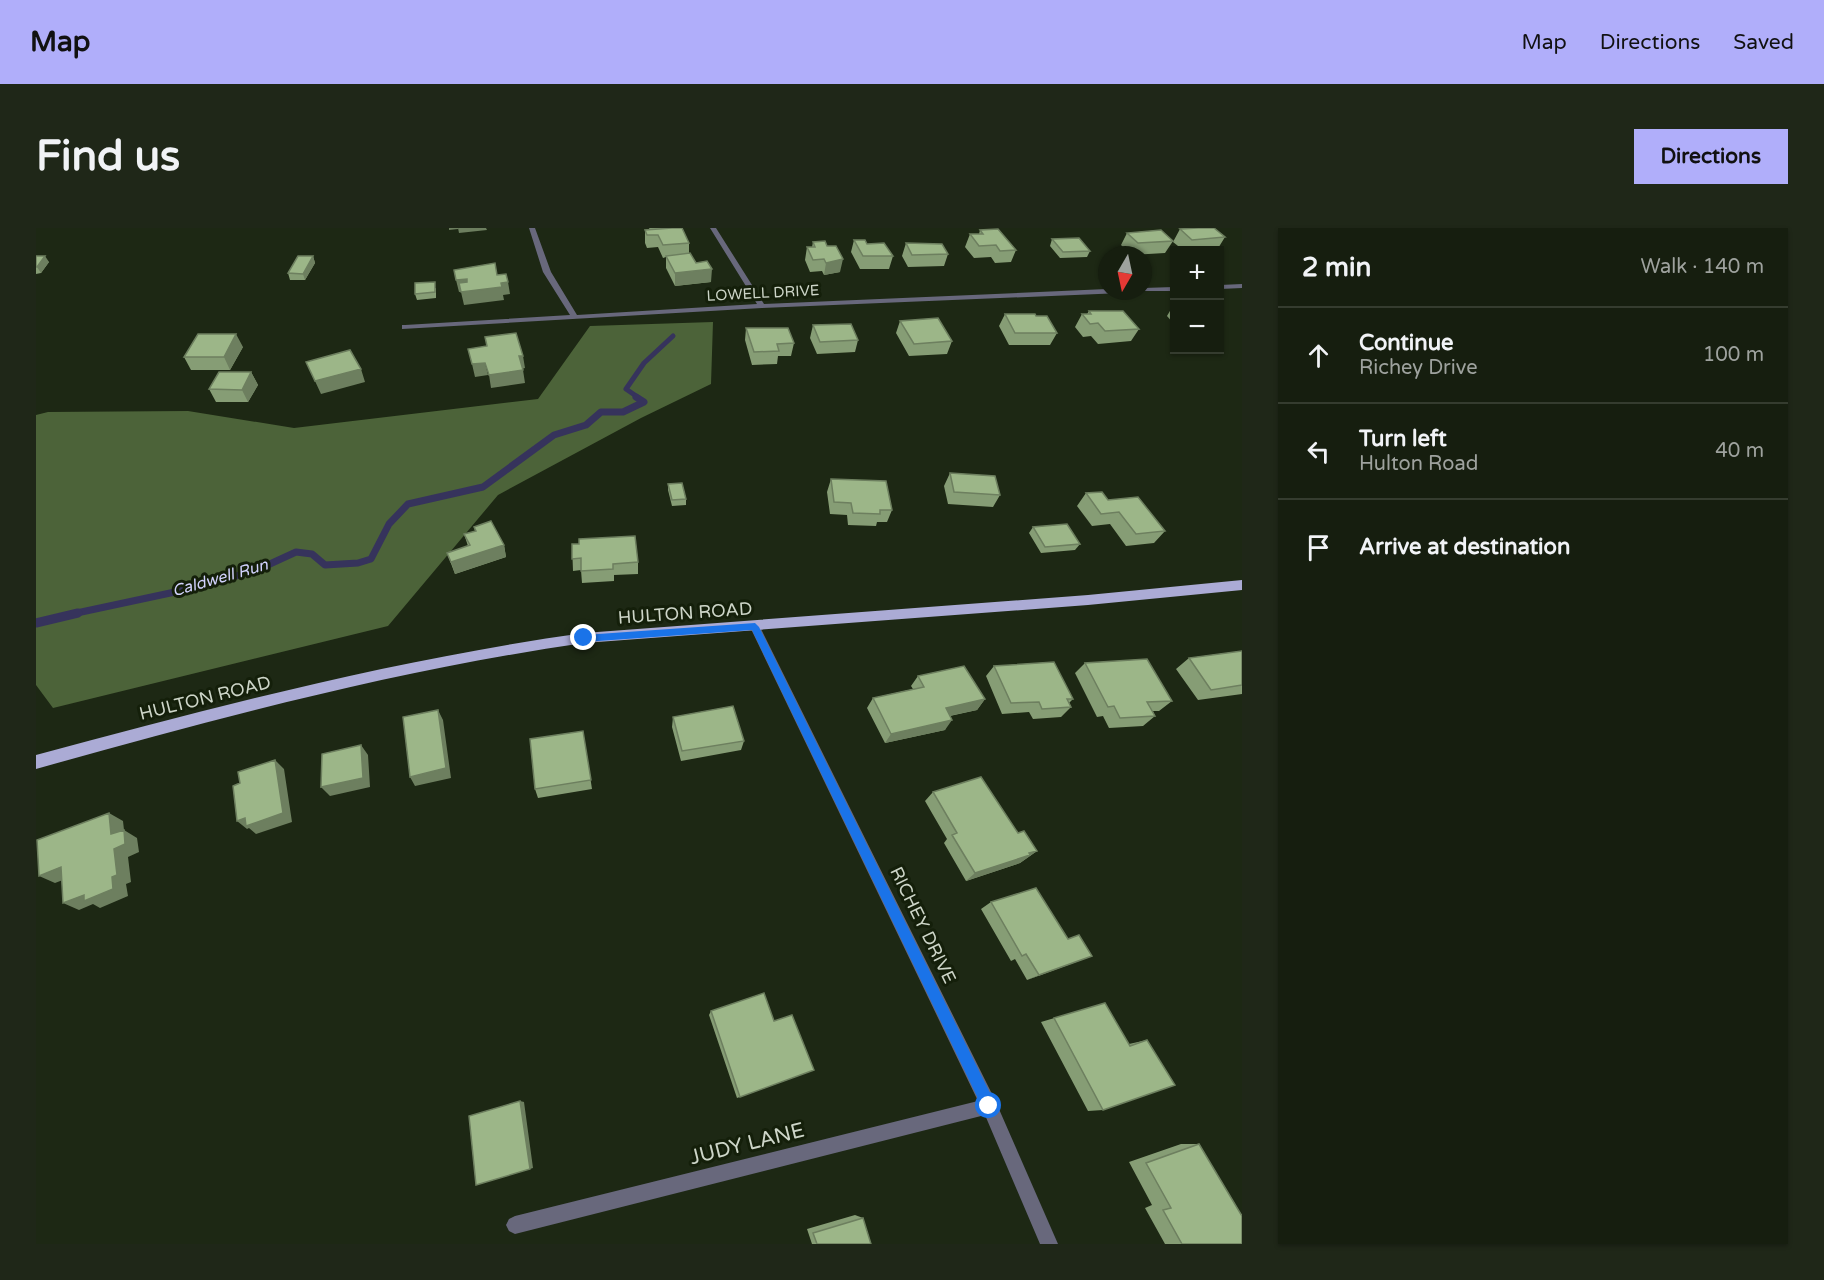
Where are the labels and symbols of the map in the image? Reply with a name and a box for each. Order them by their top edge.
north arrow [1098,246,1152,300]
street label: LOWELL DRIVE [706,281,820,305]
water label: Caldwell Run [170,554,271,601]
street label: HULTON ROAD [617,597,753,629]
route end [570,624,596,650]
street label: HULTON ROAD [137,671,273,725]
street label: RICHEY DRIVE [885,863,961,987]
route start [975,1092,1001,1118]
street label: JUDY LANE [687,1118,807,1170]

